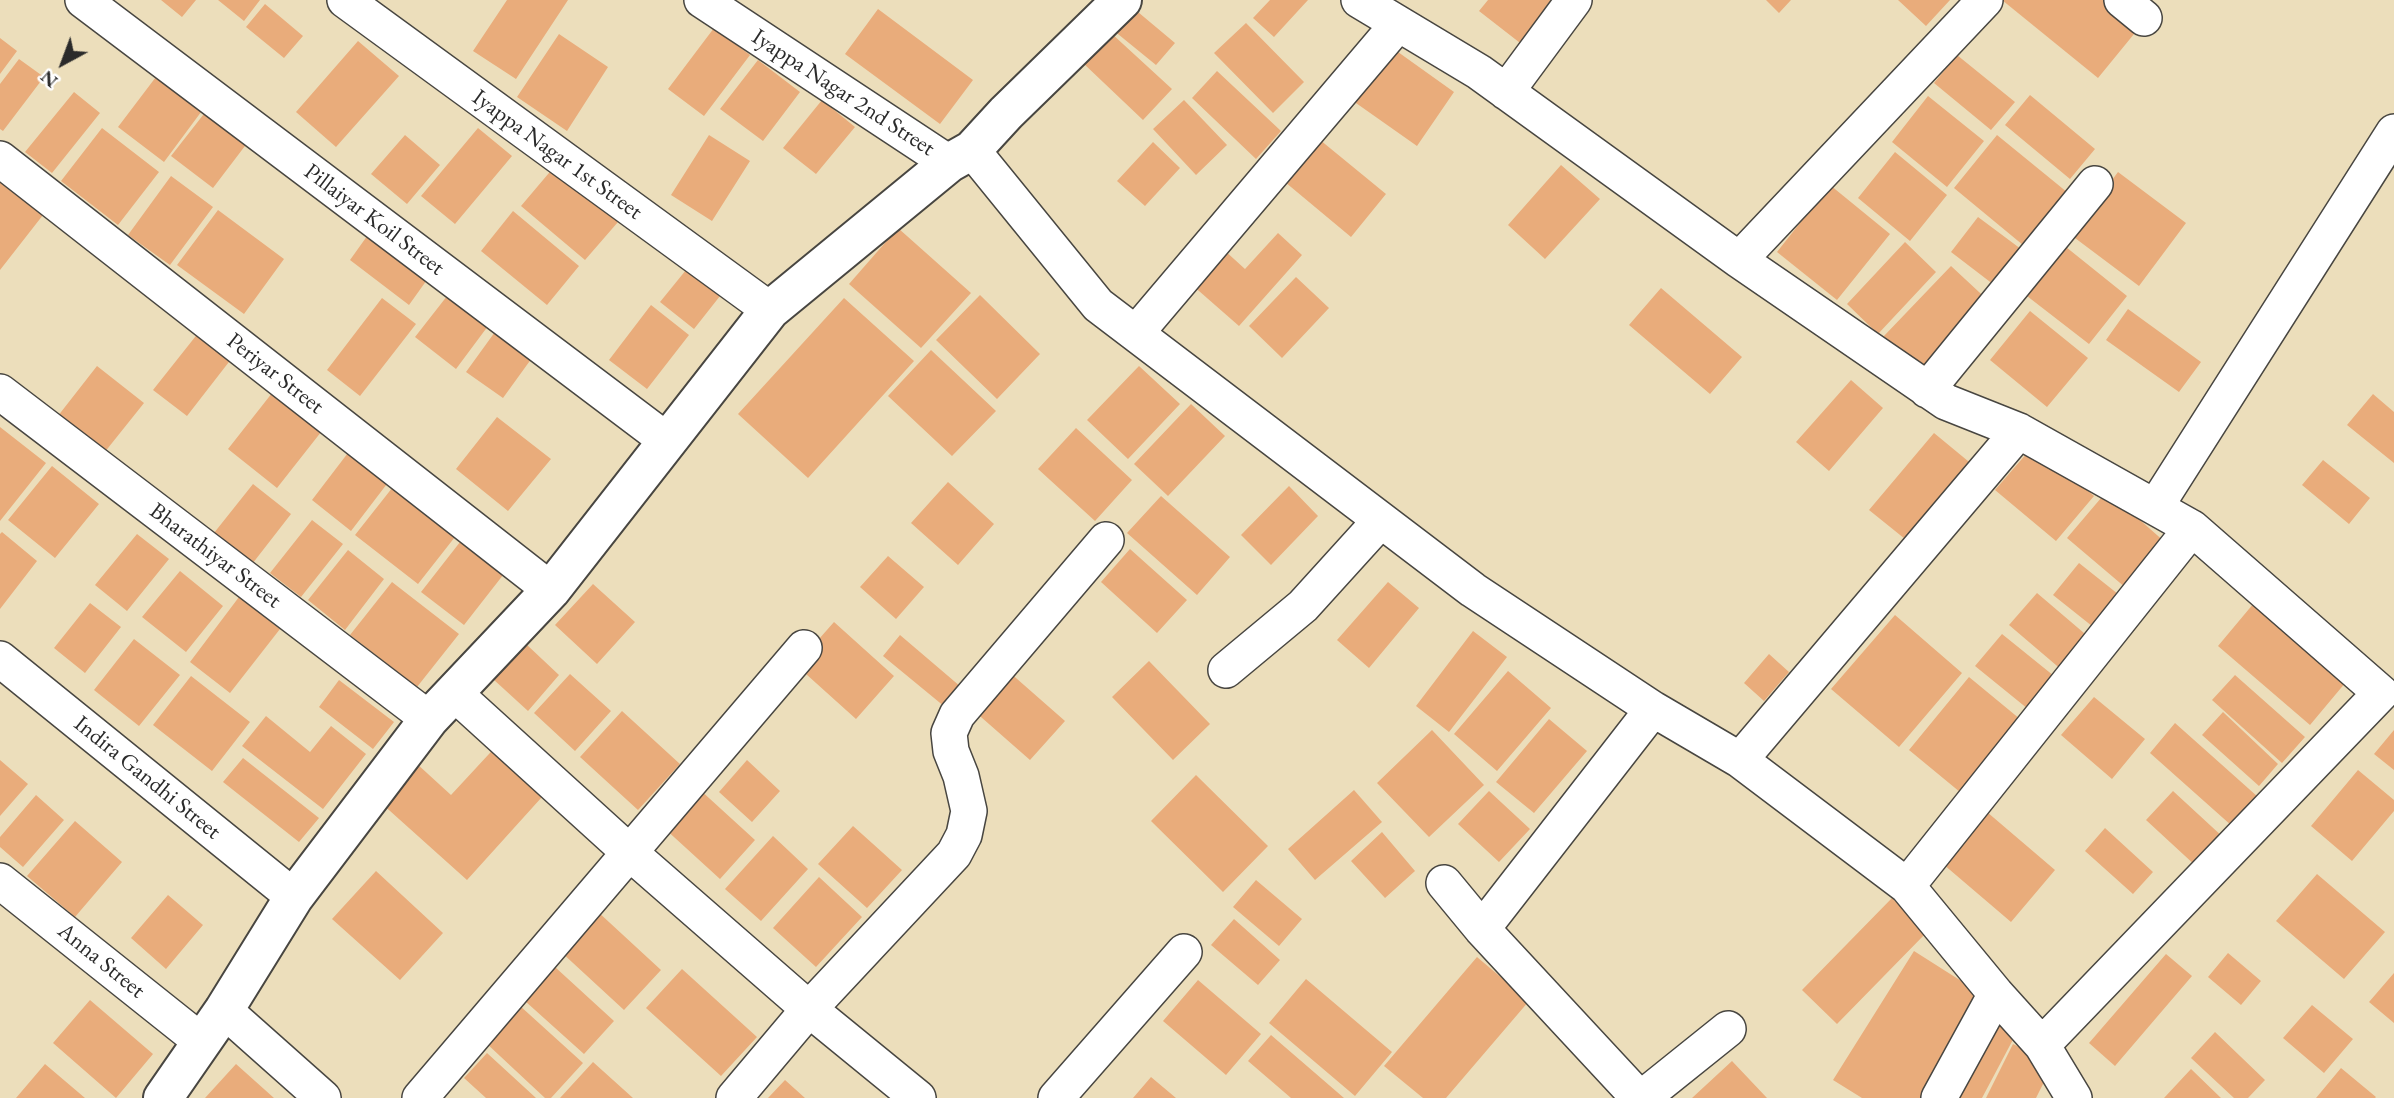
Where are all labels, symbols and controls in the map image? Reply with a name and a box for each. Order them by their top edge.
street label: Iyappa Nagar 2nd Street [746,23,940,163]
north arrow [28,28,98,98]
text: N [35,65,63,94]
street label: Iyappa Nagar 1st Street [467,84,647,226]
street label: Pillaiyar Koil Street [298,158,450,282]
street label: Periyar Street [221,328,329,420]
street label: Bharathiyar Street [144,497,286,615]
street label: Indira Gandhi Street [68,710,226,846]
street label: Anna Street [52,917,150,1005]

